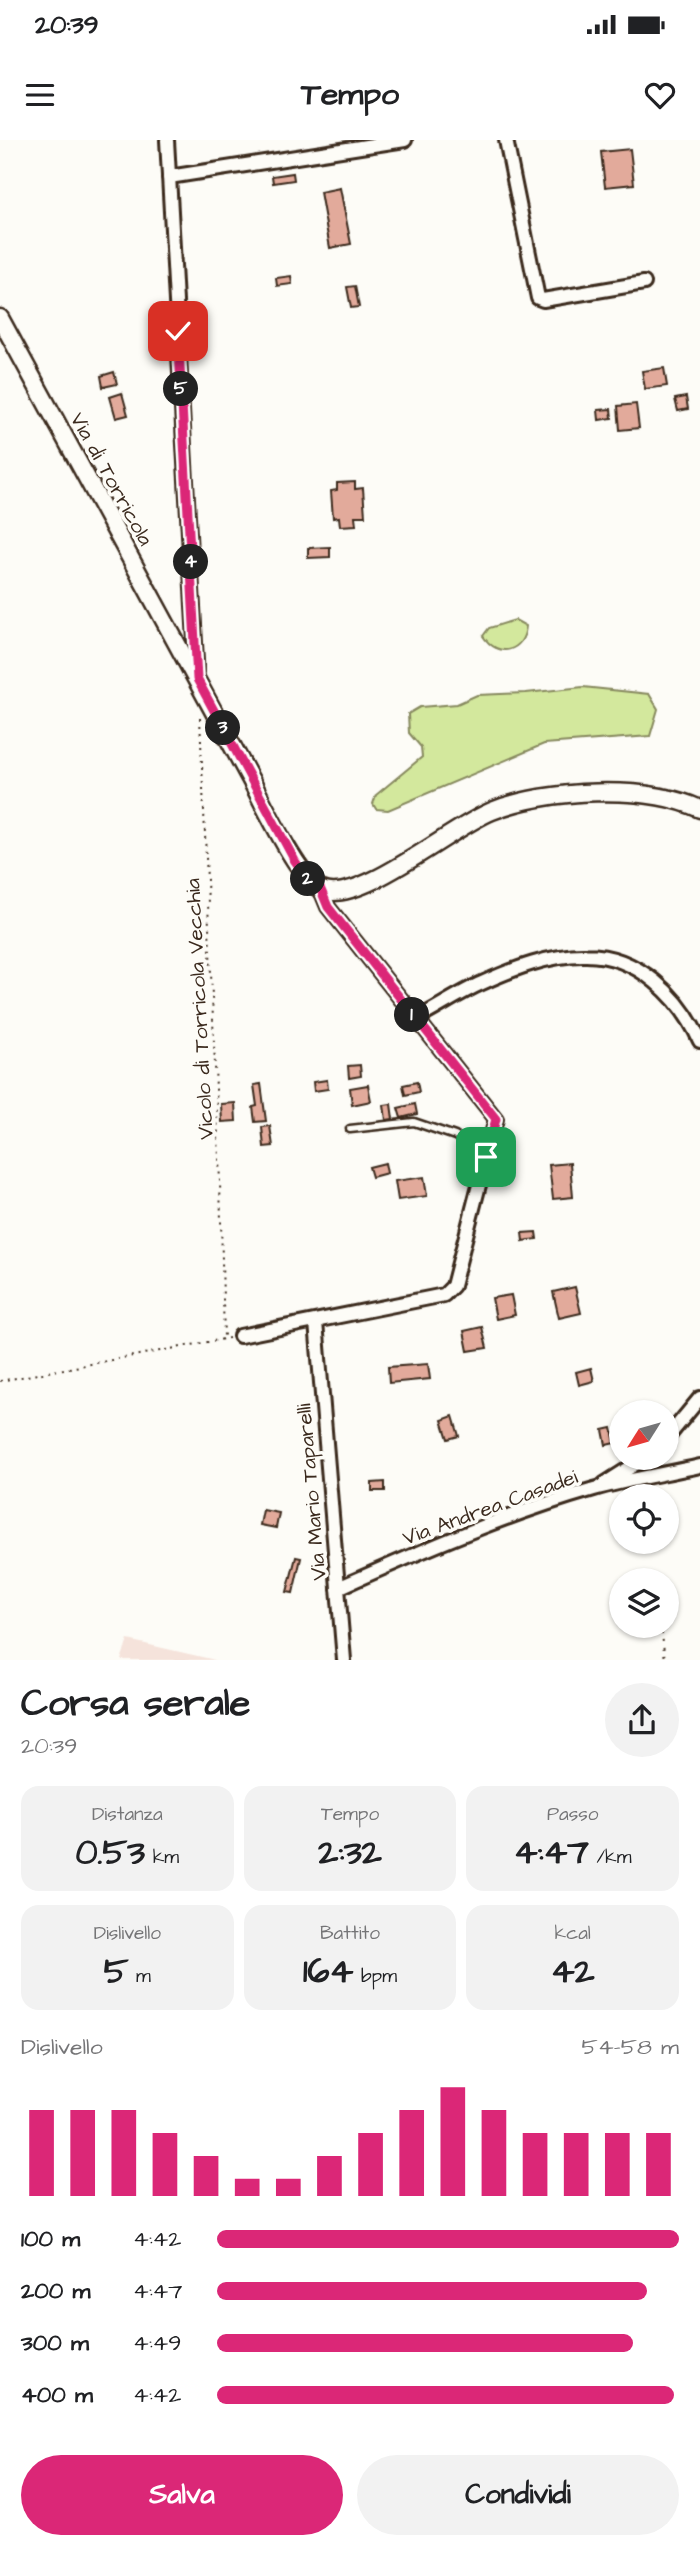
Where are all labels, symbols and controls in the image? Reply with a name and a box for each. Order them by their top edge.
text: 20:39 [35,7,99,43]
text: Tempo [301,72,399,117]
icon: menu [21,76,59,114]
icon: heart [641,76,679,114]
pin [148,301,208,361]
icon: check [159,312,197,350]
pin: 5 [164,372,198,406]
text: 5 [174,375,187,402]
street label: Via di Torricola [63,407,160,551]
pin: 4 [174,544,208,580]
text: 4 [184,548,197,575]
pin: 3 [206,710,241,746]
text: 3 [218,714,227,741]
pin: 2 [290,862,326,896]
text: 2 [302,865,313,892]
street label: Vicolo di Torricola Vecchia [178,877,221,1140]
pin: 1 [394,998,430,1032]
text: 1 [410,1001,413,1028]
pin [456,1127,516,1187]
icon: arrive [467,1138,505,1176]
north arrow [609,1400,679,1470]
map controls [609,1400,679,1638]
street label: Via Mario Taparelli [289,1402,335,1582]
street label: Via Andrea Casadei [399,1462,582,1553]
button: locate [609,1484,679,1554]
button: layers [609,1568,679,1638]
text: Corsa serale [21,1678,250,1730]
button: share [605,1683,679,1757]
text: 20:39 [21,1730,77,1762]
text: Distanza [92,1801,163,1828]
text: Tempo [321,1801,379,1828]
text: Passo [547,1801,598,1828]
text: 0.53 [75,1828,145,1877]
text: 2:32 [318,1828,382,1877]
text: 4:47 [514,1828,589,1877]
text: km [145,1844,179,1871]
text: /km [589,1844,632,1871]
text: Dislivello [94,1920,161,1947]
text: Battito [320,1920,380,1947]
text: kcal [554,1920,591,1947]
text: 5 [104,1947,129,1996]
text: 164 [303,1947,353,1996]
text: 42 [551,1947,595,1996]
text: m [129,1963,151,1990]
text: bpm [353,1963,397,1990]
text: Dislivello [21,2031,103,2063]
text: 54–58 m [582,2031,679,2063]
text: 100 m [21,2223,80,2255]
text: 4:42 [133,2223,181,2255]
text: 200 m [21,2275,90,2307]
text: 4:47 [133,2275,182,2307]
text: 300 m [21,2327,89,2359]
text: 4:49 [133,2327,181,2359]
text: 400 m [21,2379,93,2411]
text: 4:42 [133,2379,181,2411]
button: Salva [21,2455,343,2535]
button: Condividi [357,2455,679,2535]

